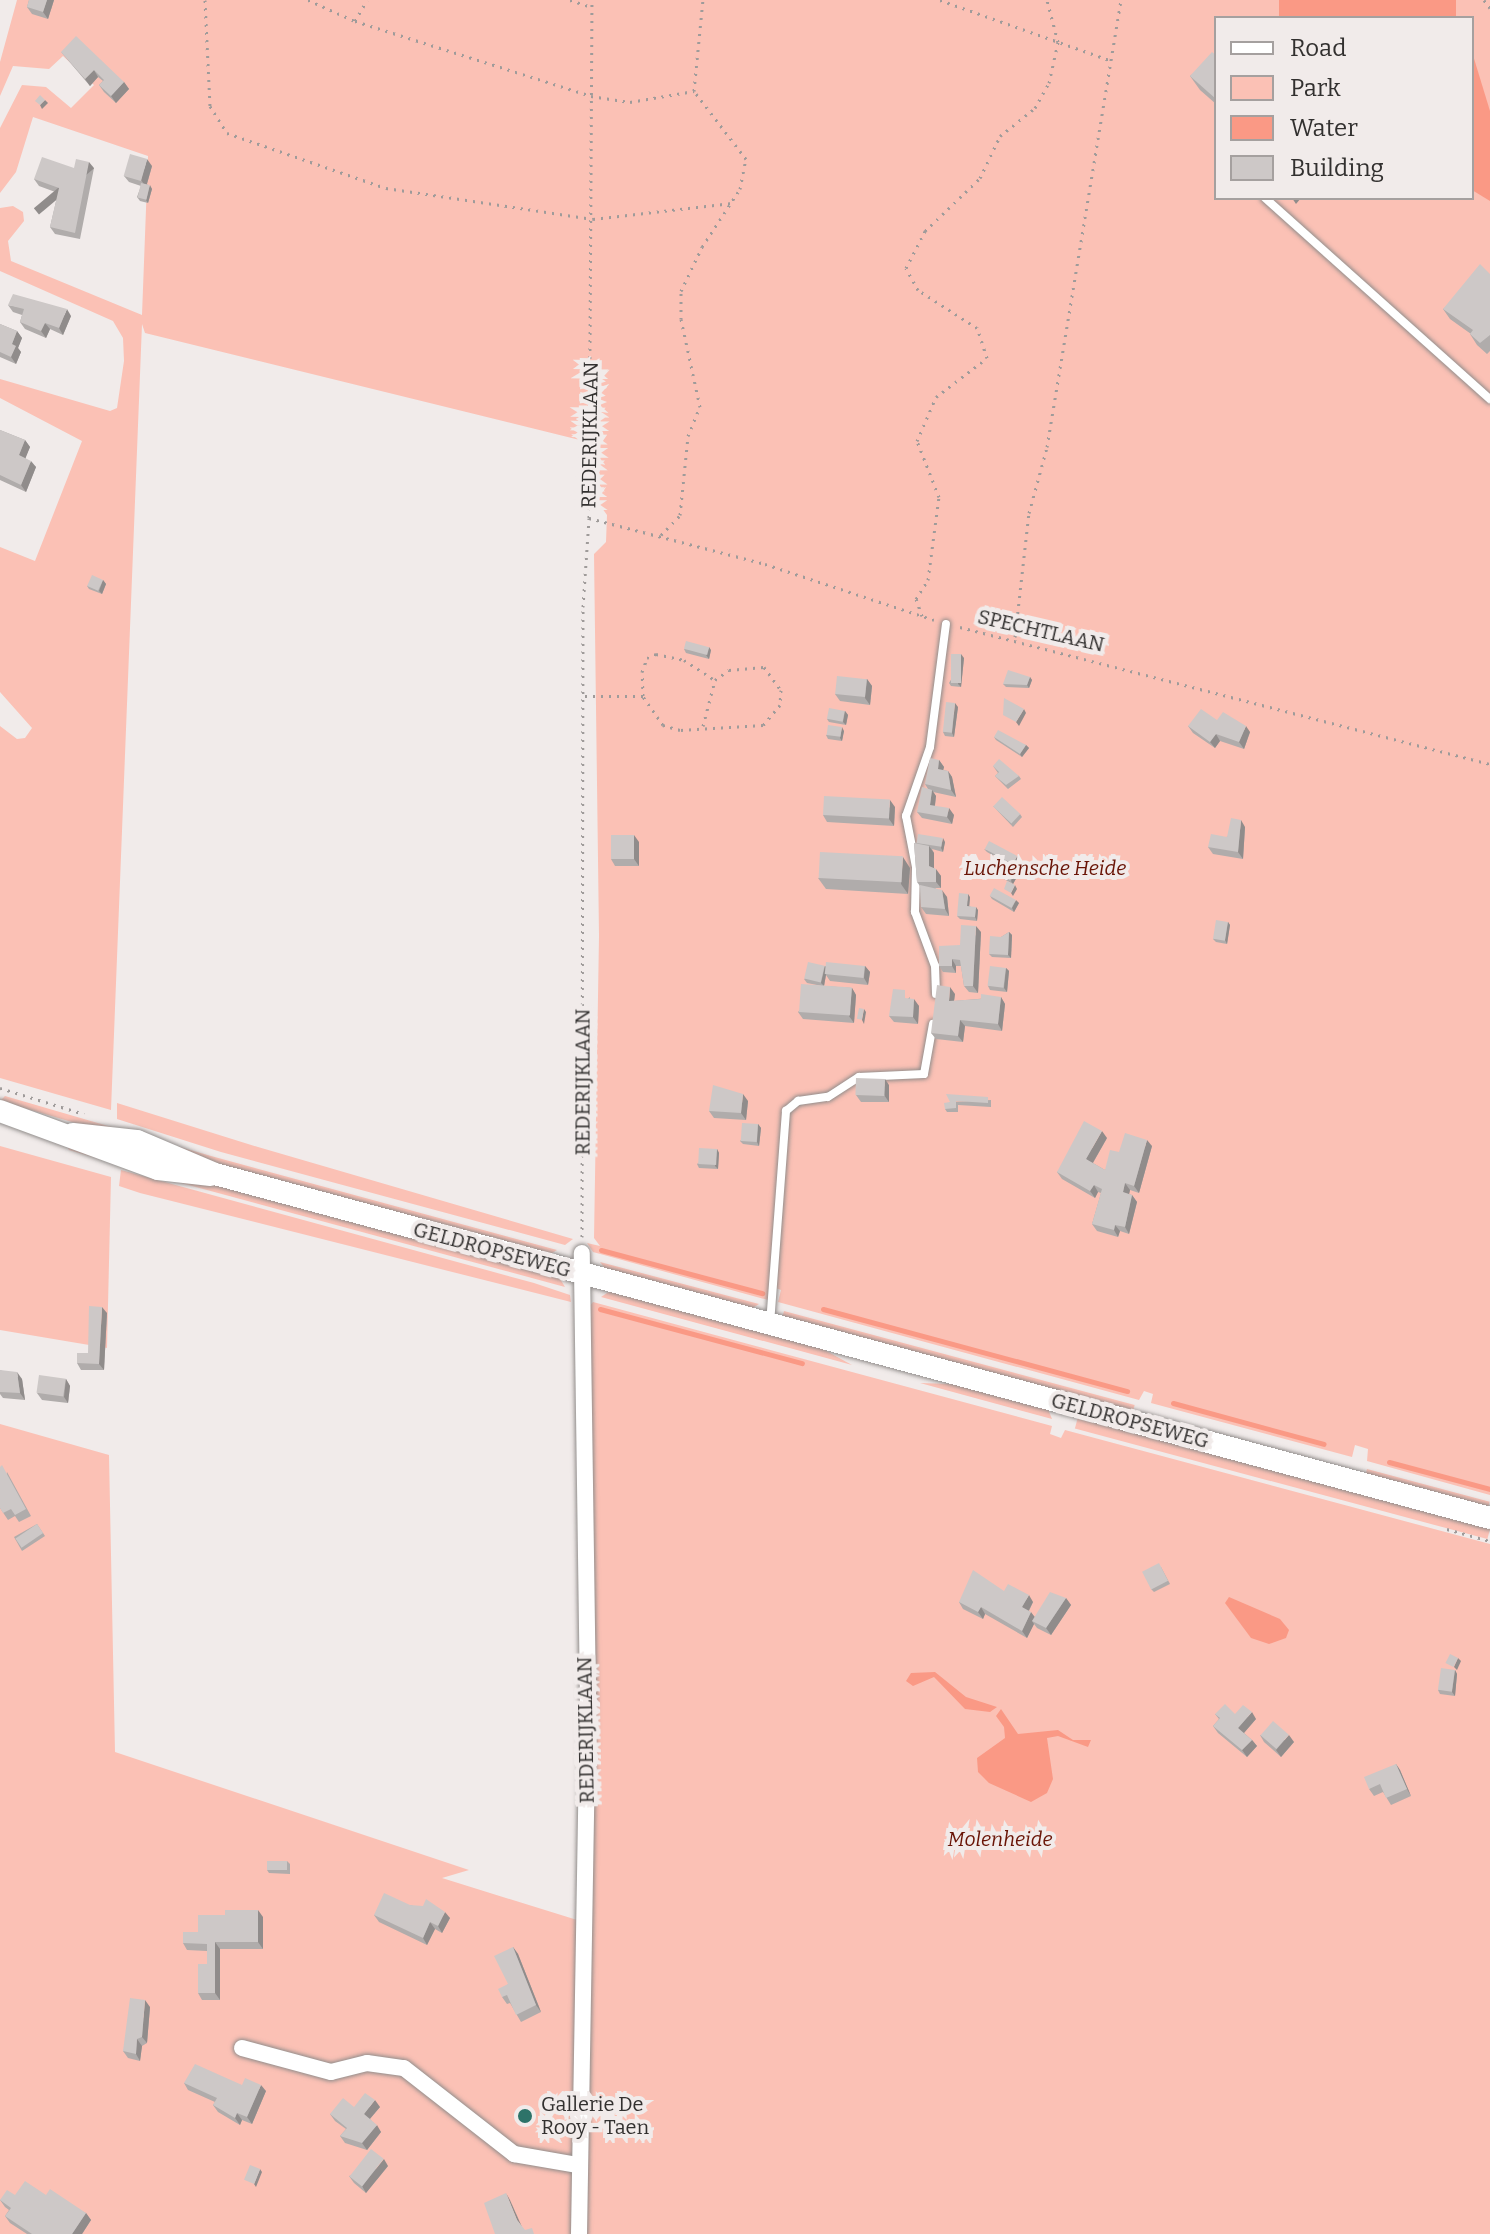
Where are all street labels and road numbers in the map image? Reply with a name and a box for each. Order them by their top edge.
street label: REDERIJKLAAN [577,361,603,509]
street label: SPECHTLAAN [975,605,1107,657]
street label: REDERIJKLAAN [571,1009,595,1155]
street label: GELDROPSEWEG [411,1217,573,1283]
street label: GELDROPSEWEG [1049,1388,1211,1454]
street label: REDERIJKLAAN [573,1656,599,1804]

